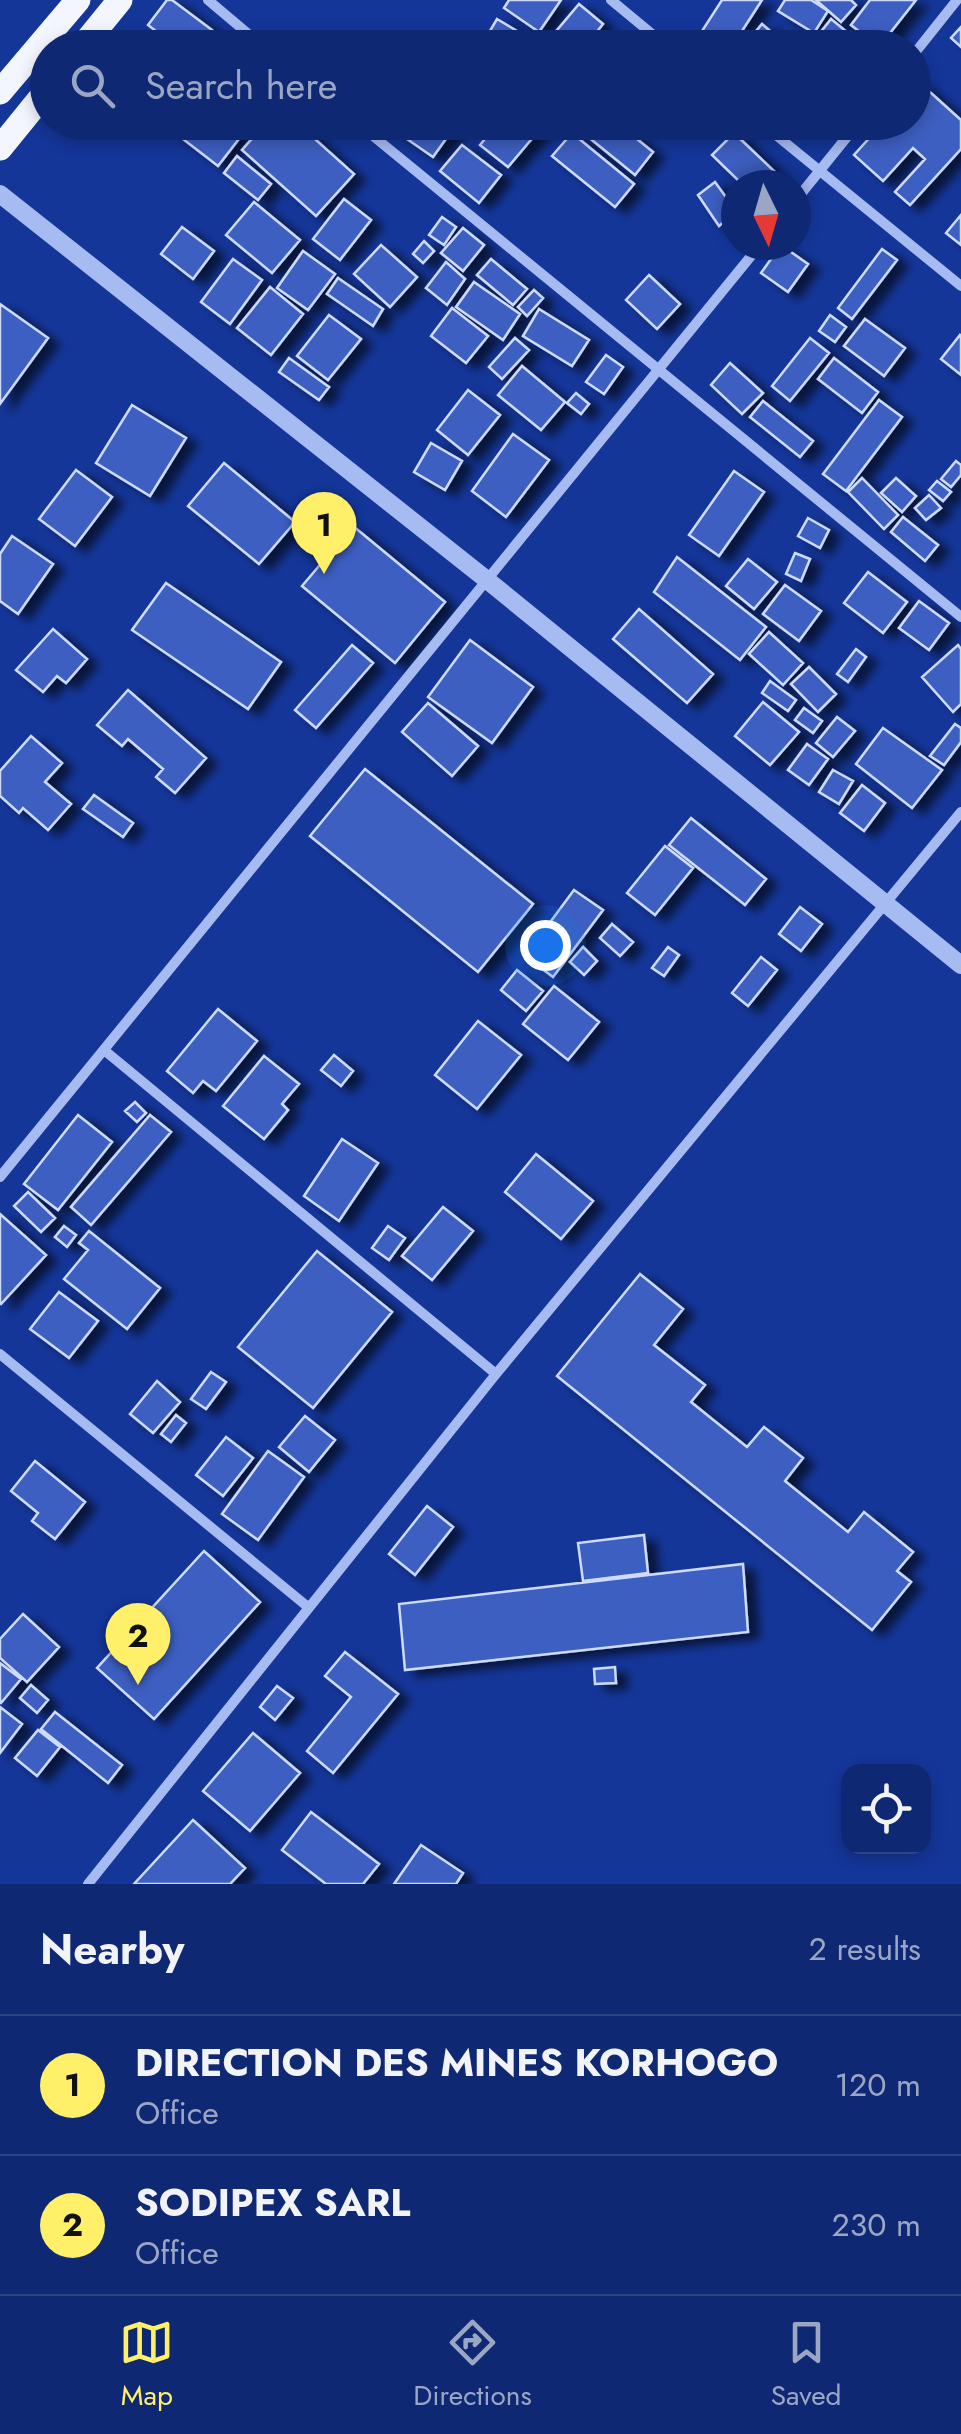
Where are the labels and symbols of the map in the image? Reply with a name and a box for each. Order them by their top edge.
north arrow [721,170,811,260]
pin: 1 [292,492,356,574]
your location [520,920,571,971]
pin: 2 [106,1602,170,1685]

